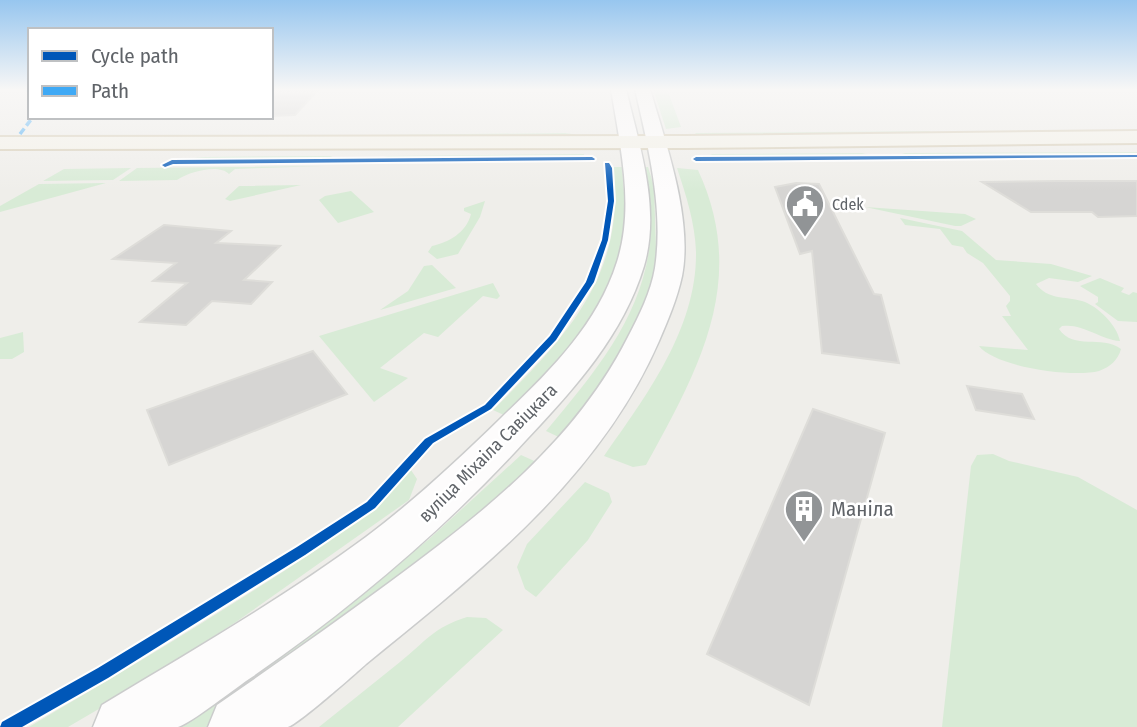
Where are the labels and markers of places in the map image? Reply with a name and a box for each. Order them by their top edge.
public building icon: Cdek [784,183,826,238]
place label: Cdek [832,195,864,214]
building icon: Маніла [783,488,825,543]
place label: Маніла [831,496,894,522]

